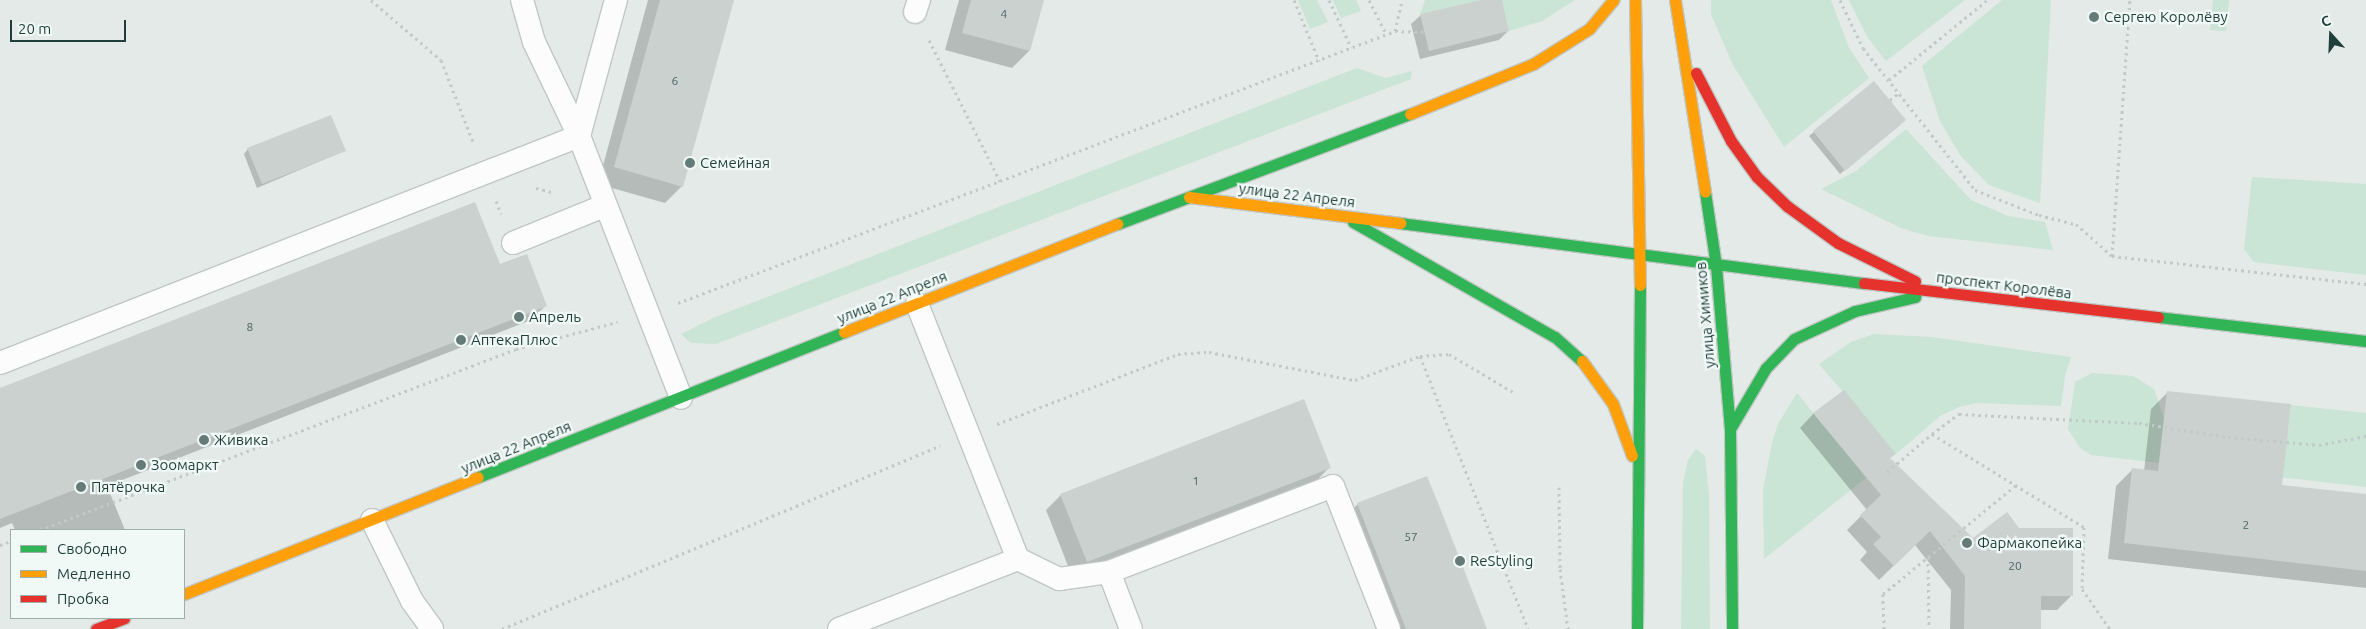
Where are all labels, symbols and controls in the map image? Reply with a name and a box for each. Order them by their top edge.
house number: 4 [1001,7,1007,21]
place label: Сергею Королёву [2104,8,2228,26]
scale bar [12,10,129,42]
north arrow [2306,10,2356,60]
marker: Сергею Королёву [2088,11,2100,23]
text: С [2319,12,2333,30]
text: 20 m [18,20,51,37]
house number: 6 [672,74,678,88]
place label: Семейная [700,154,770,172]
marker: Семейная [684,157,696,169]
street label: улица 22 Апреля [1238,179,1356,211]
street label: улица Химиков [1691,261,1719,369]
street label: улица 22 Апреля [834,267,950,327]
street label: проспект Королёва [1935,268,2073,302]
place label: Апрель [529,308,581,326]
marker: Апрель [513,311,525,323]
house number: 8 [247,320,253,334]
place label: АптекаПлюс [471,331,558,349]
marker: АптекаПлюс [455,334,467,346]
street label: улица 22 Апреля [458,417,574,477]
place label: Живика [214,431,268,449]
marker: Живика [198,434,210,446]
place label: Зоомаркт [151,456,219,474]
marker: Зоомаркт [135,459,147,471]
house number: 1 [1193,474,1199,488]
place label: Пятёрочка [91,478,165,496]
marker: Пятёрочка [75,481,87,493]
house number: 2 [2243,518,2249,532]
legend [10,529,185,619]
house number: 57 [1404,530,1418,544]
place label: Фармакопейка [1977,534,2082,552]
marker: Фармакопейка [1961,537,1973,549]
text: Свободно [57,540,127,557]
place label: ReStyling [1470,552,1533,570]
marker: ReStyling [1454,555,1466,567]
house number: 20 [2008,559,2022,573]
text: Медленно [57,565,131,582]
text: Пробка [57,590,109,607]

